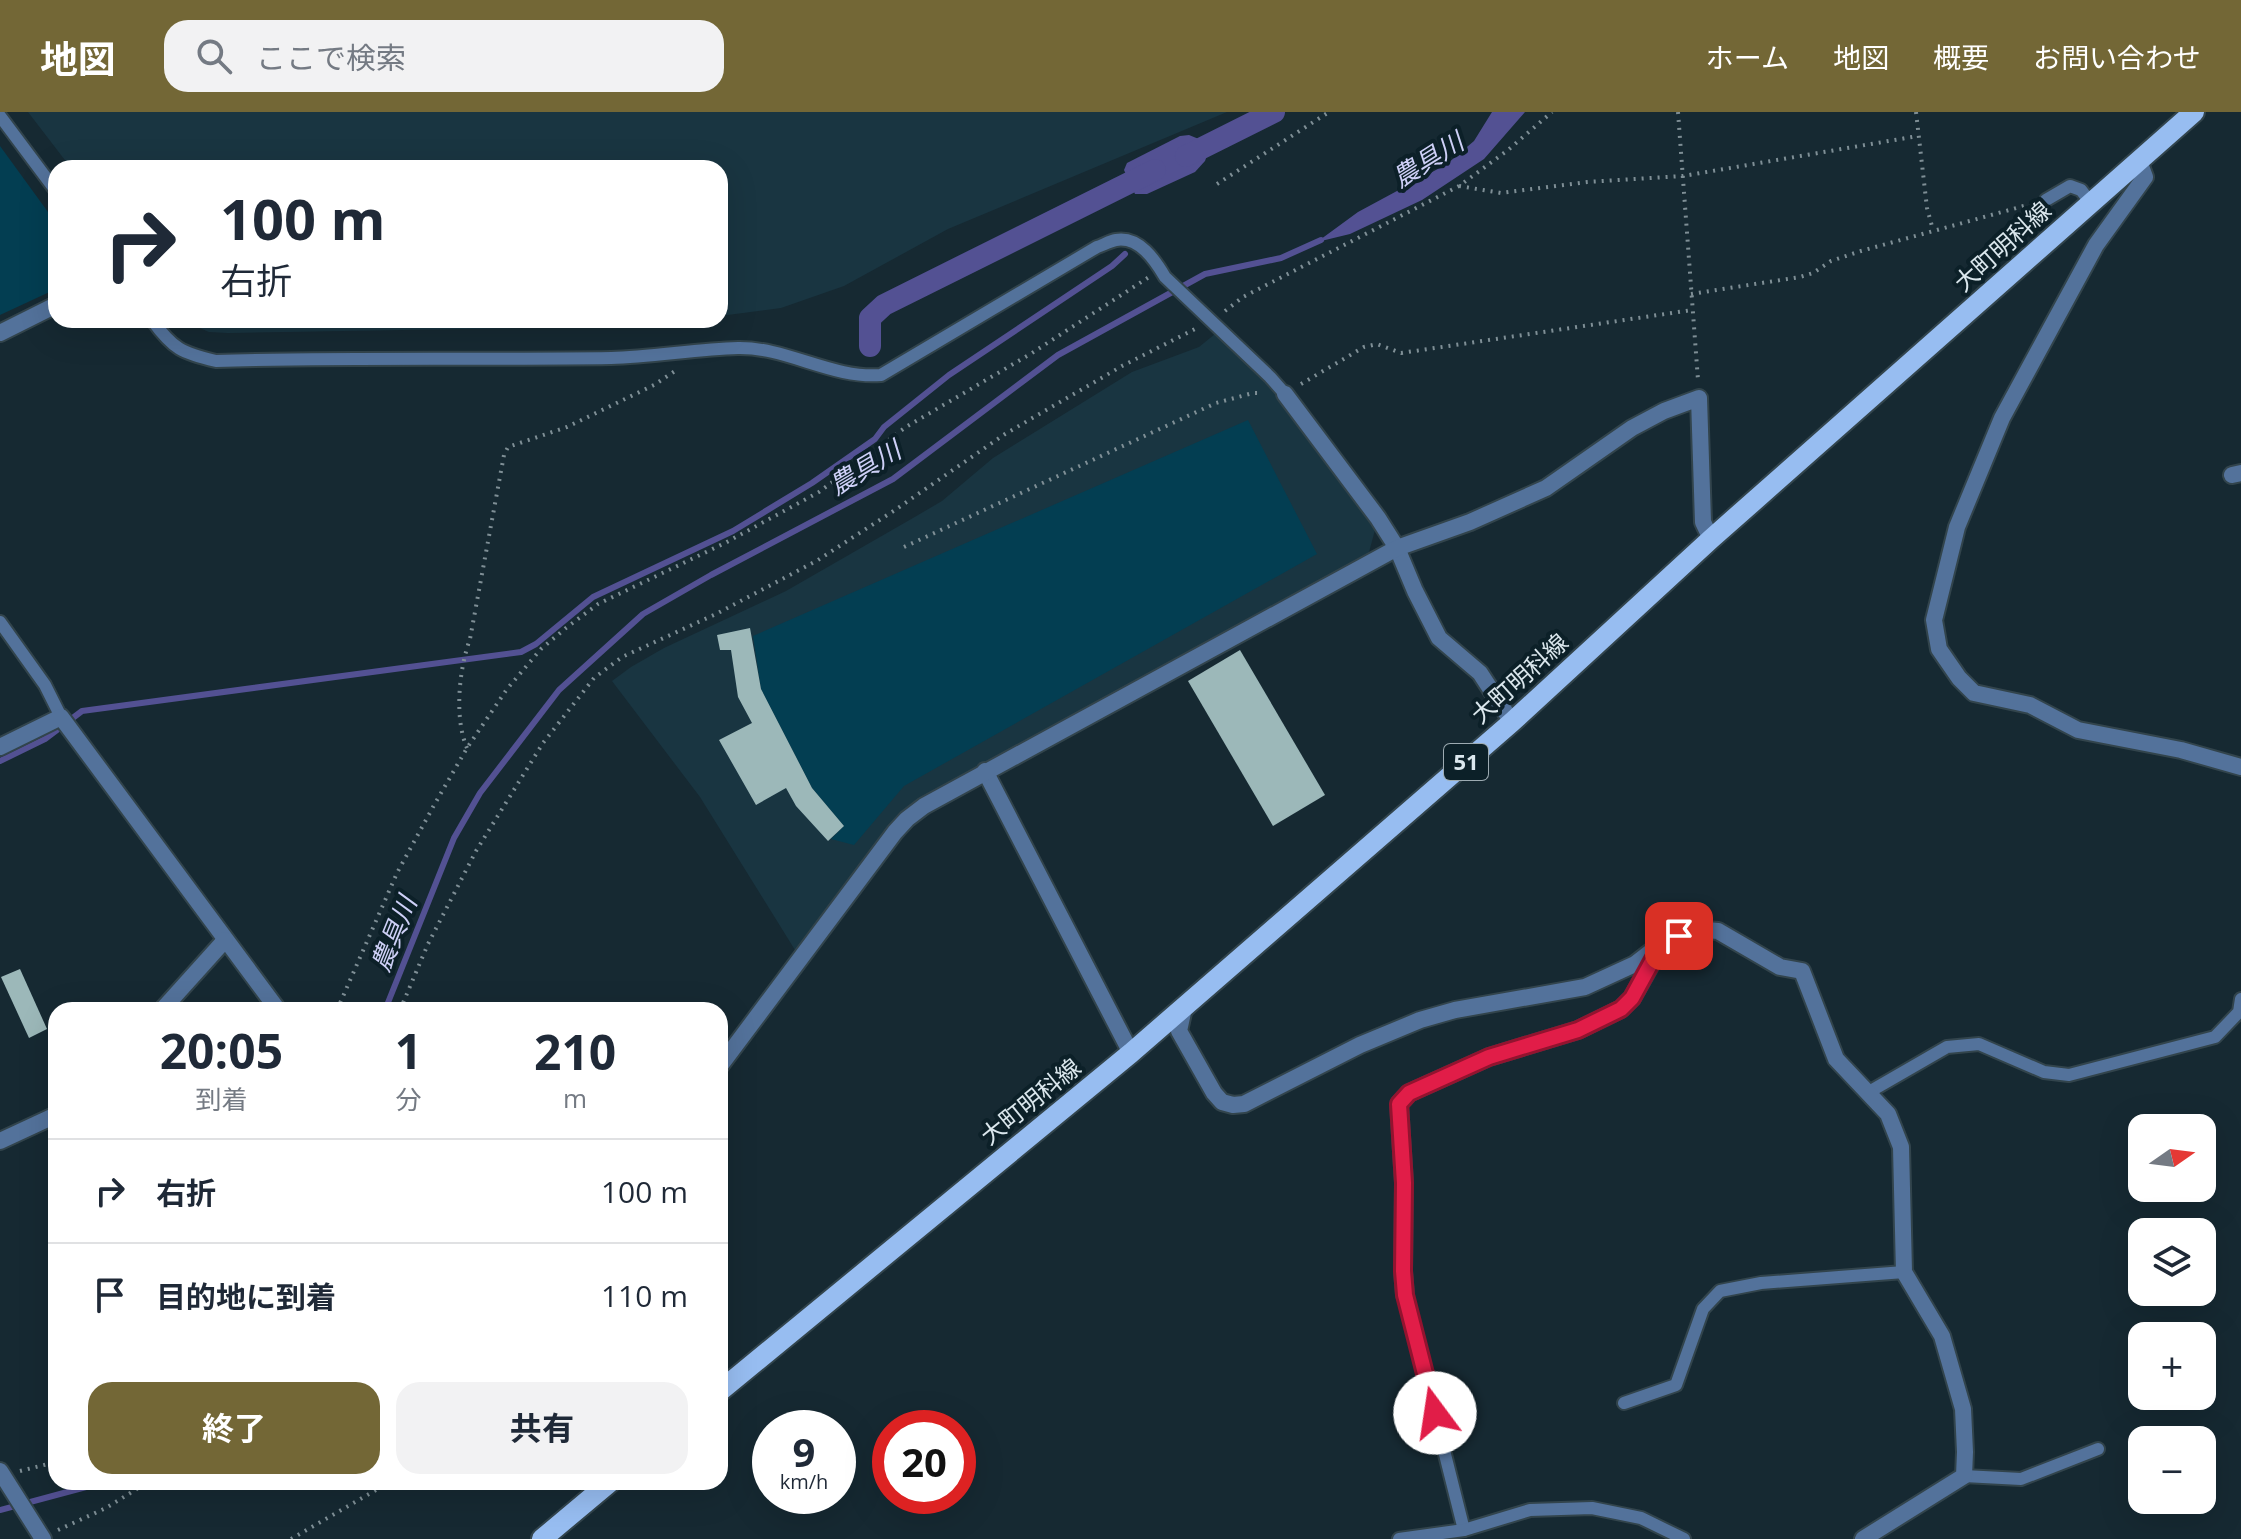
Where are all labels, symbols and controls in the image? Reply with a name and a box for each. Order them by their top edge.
search box [164,20,724,92]
text: 地図 [40,32,116,84]
icon: search [192,34,236,78]
text: ここで検索 [256,37,406,78]
text: ホーム [1706,38,1789,76]
text: 地図 [1833,38,1889,76]
text: 概要 [1933,38,1989,76]
text: お問い合わせ [2033,38,2201,76]
water label: 農具川 [1385,122,1473,195]
text: 100 m [220,180,386,256]
icon: right [88,192,192,296]
street label: 大町明科線 [1946,193,2058,298]
text: 右折 [220,256,292,305]
water label: 農具川 [822,430,910,503]
street label: 大町明科線 [1463,625,1575,730]
road number: 51 [1444,744,1488,780]
water label: 農具川 [362,888,425,977]
pin [1645,902,1713,970]
icon: arrive [1657,914,1701,958]
text: 20:05 [160,1018,283,1083]
text: 1 [395,1018,422,1083]
text: 210 [534,1019,616,1084]
street label: 大町明科線 [973,1050,1087,1151]
text: m [563,1080,587,1116]
text: 到着 [195,1081,247,1117]
text: 分 [396,1081,422,1117]
north arrow [2128,1114,2216,1202]
map controls [2128,1114,2216,1514]
icon: right [88,1169,132,1213]
text: 100 m [601,1171,688,1212]
text: 右折 [156,1172,216,1213]
button: layers [2128,1218,2216,1306]
icon: arrive [88,1273,132,1317]
text: 110 m [601,1275,688,1316]
text: 目的地に到着 [156,1276,336,1317]
button: + [2128,1322,2216,1410]
position arrow [1393,1371,1477,1455]
button: 終了 [88,1382,380,1474]
button: 共有 [396,1382,688,1474]
speed limit sign: 20 [872,1410,976,1514]
text: 9 [793,1424,815,1479]
button: − [2128,1426,2216,1514]
text: km/h [780,1468,828,1495]

